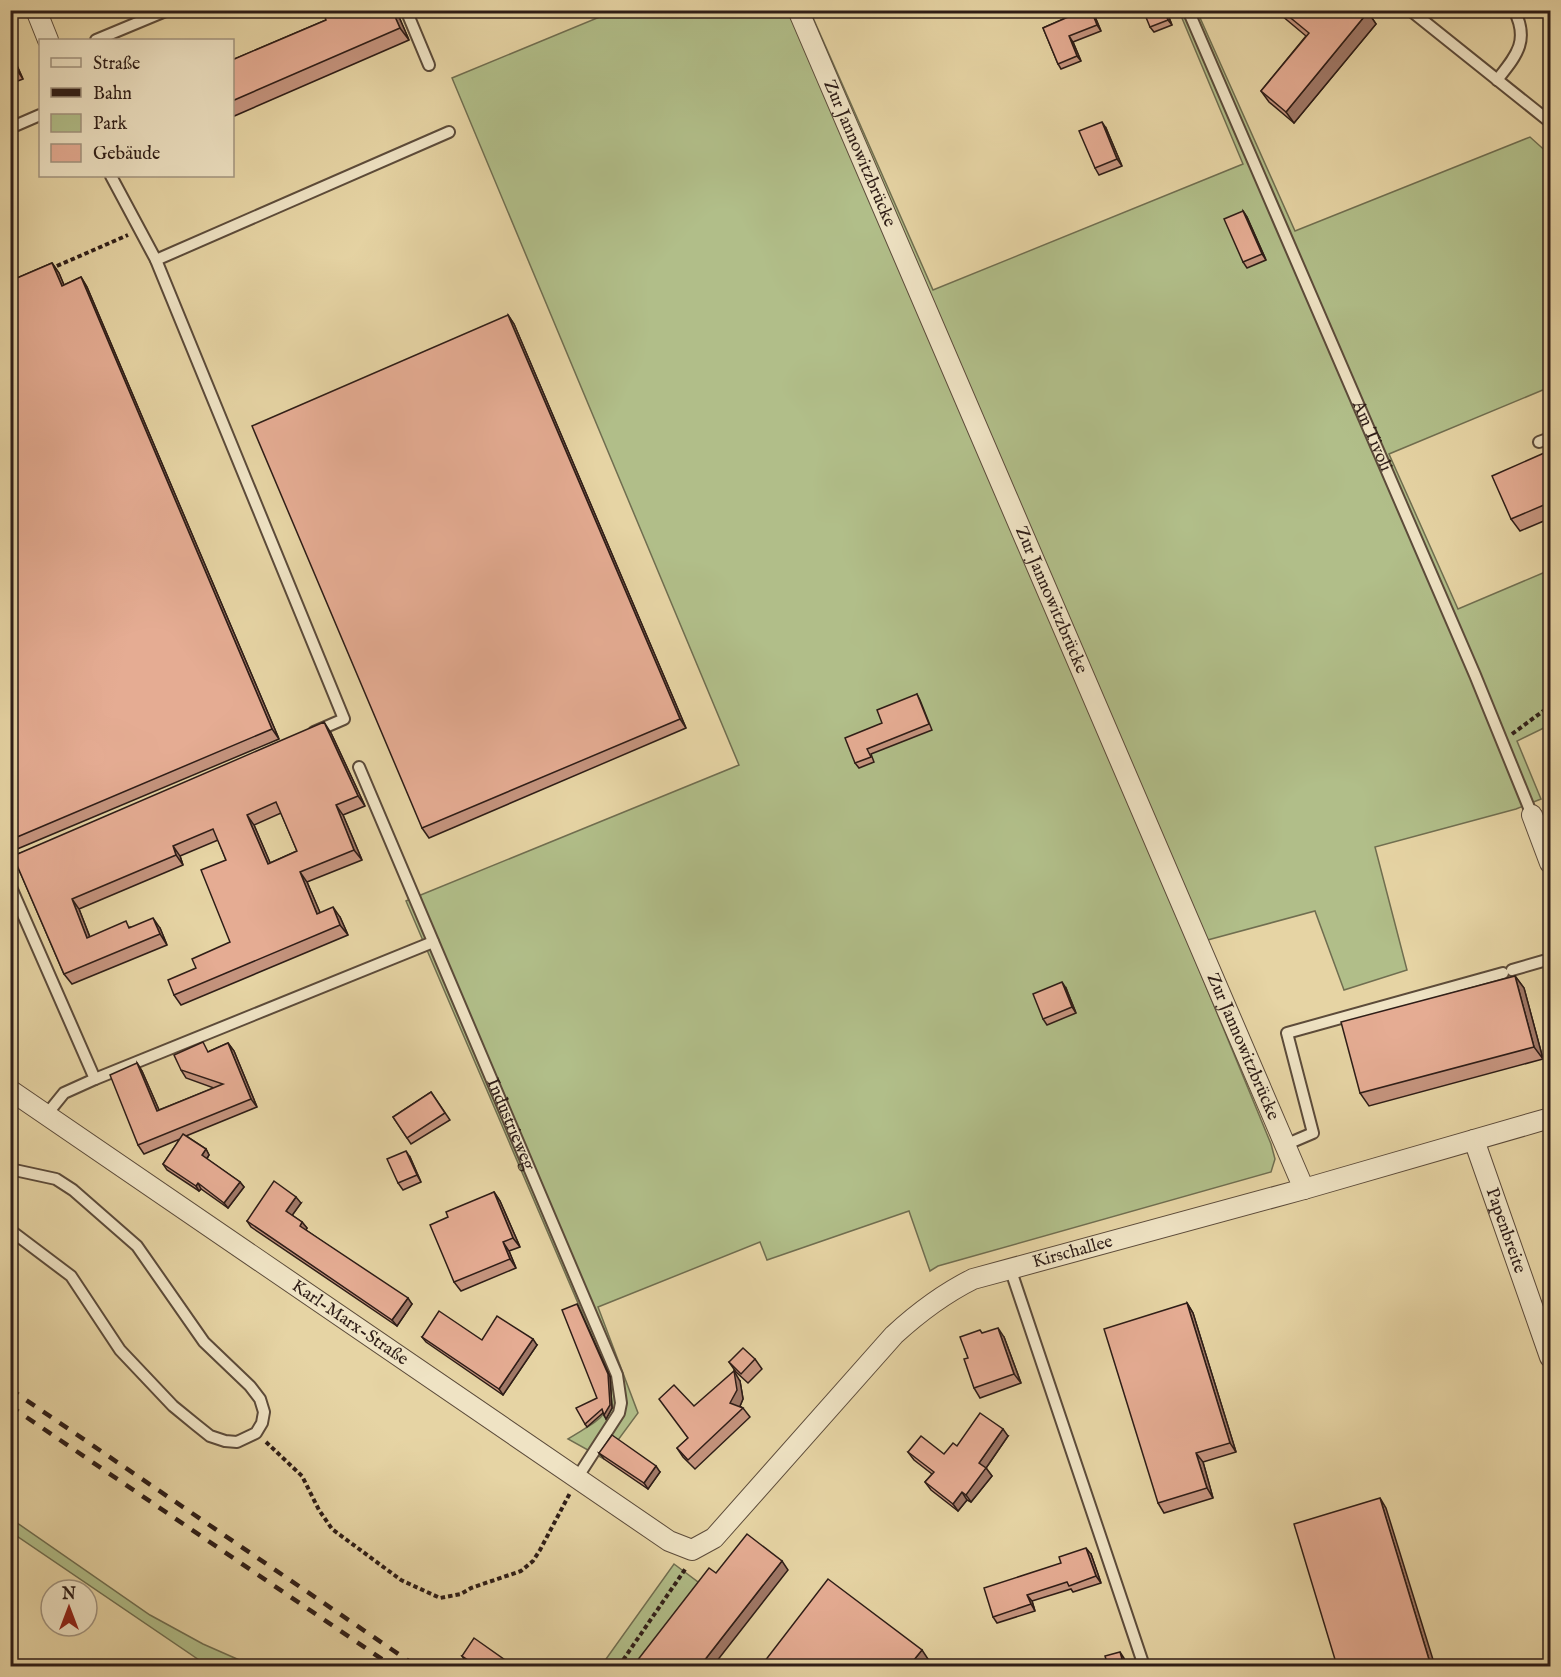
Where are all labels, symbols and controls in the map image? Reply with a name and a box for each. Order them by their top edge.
legend [39,39,234,177]
text: Straße [93,53,140,76]
street label: Zur Jannowitzbrücke [818,76,901,231]
text: Bahn [93,83,132,106]
text: Park [93,113,128,136]
text: Gebäude [93,143,160,166]
street label: Am Tivoli [1346,396,1397,475]
street label: Zur Jannowitzbrücke [1009,523,1093,677]
street label: Zur Jannowitzbrücke [1201,969,1285,1124]
street label: Industrieweg [481,1074,540,1174]
street label: Papenbreite [1480,1185,1531,1277]
street label: Kirschallee [1030,1230,1115,1274]
street label: Karl-Marx-Straße [287,1275,413,1371]
north arrow [39,1578,99,1638]
text: N [61,1585,76,1605]

